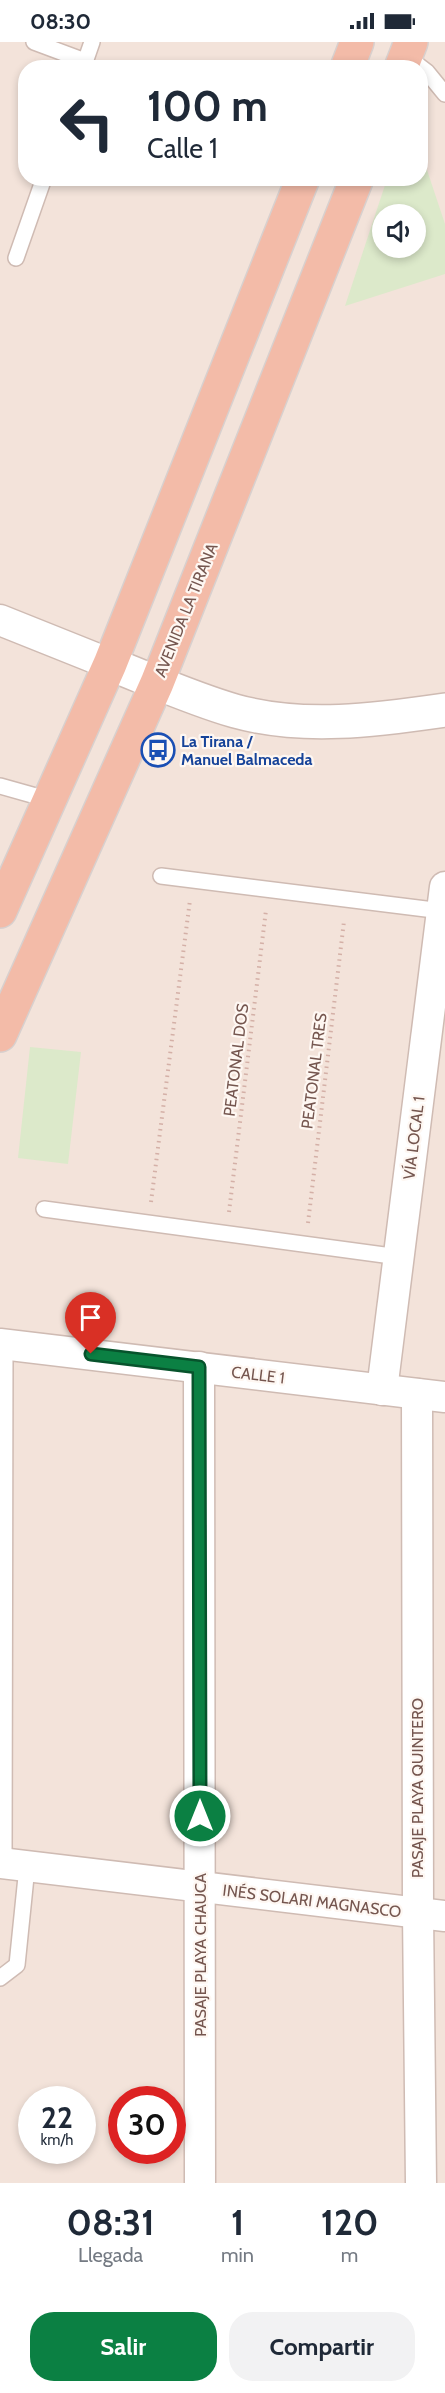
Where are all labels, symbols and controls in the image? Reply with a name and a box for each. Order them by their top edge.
text: 08:30 [30,8,91,35]
text: 100 m [147,80,268,132]
icon: left [48,84,126,162]
text: Calle 1 [147,132,218,165]
map controls [372,204,426,258]
button: sound [372,204,426,258]
street label: AVENIDA LA TIRANA [150,540,222,680]
bus stop icon: La Tirana / Manuel Balmaceda [140,732,176,768]
place label: La Tirana / Manuel Balmaceda [181,732,313,769]
street label: PEATONAL DOS [220,1003,252,1117]
street label: PEATONAL TRES [297,1012,331,1130]
street label: VÍA LOCAL 1 [399,1095,429,1181]
pin [65,1292,116,1354]
icon: arrive [74,1301,107,1334]
street label: CALLE 1 [230,1362,286,1388]
street label: PASAJE PLAYA QUINTERO [408,1698,427,1878]
position arrow [168,1784,232,1848]
street label: PASAJE PLAYA CHAUCA [191,1873,210,2037]
street label: INÉS SOLARI MAGNASCO [222,1881,402,1921]
speed limit sign: 30 [108,2086,186,2164]
text: 22 [41,2099,73,2136]
text: km/h [41,2131,73,2149]
text: 08:31 [67,2200,154,2244]
text: 1 [231,2200,244,2244]
text: 120 [321,2200,378,2244]
text: Llegada [78,2243,143,2267]
text: min [221,2243,254,2267]
text: m [341,2243,358,2267]
button: Salir [30,2312,217,2381]
button: Compartir [229,2312,415,2381]

